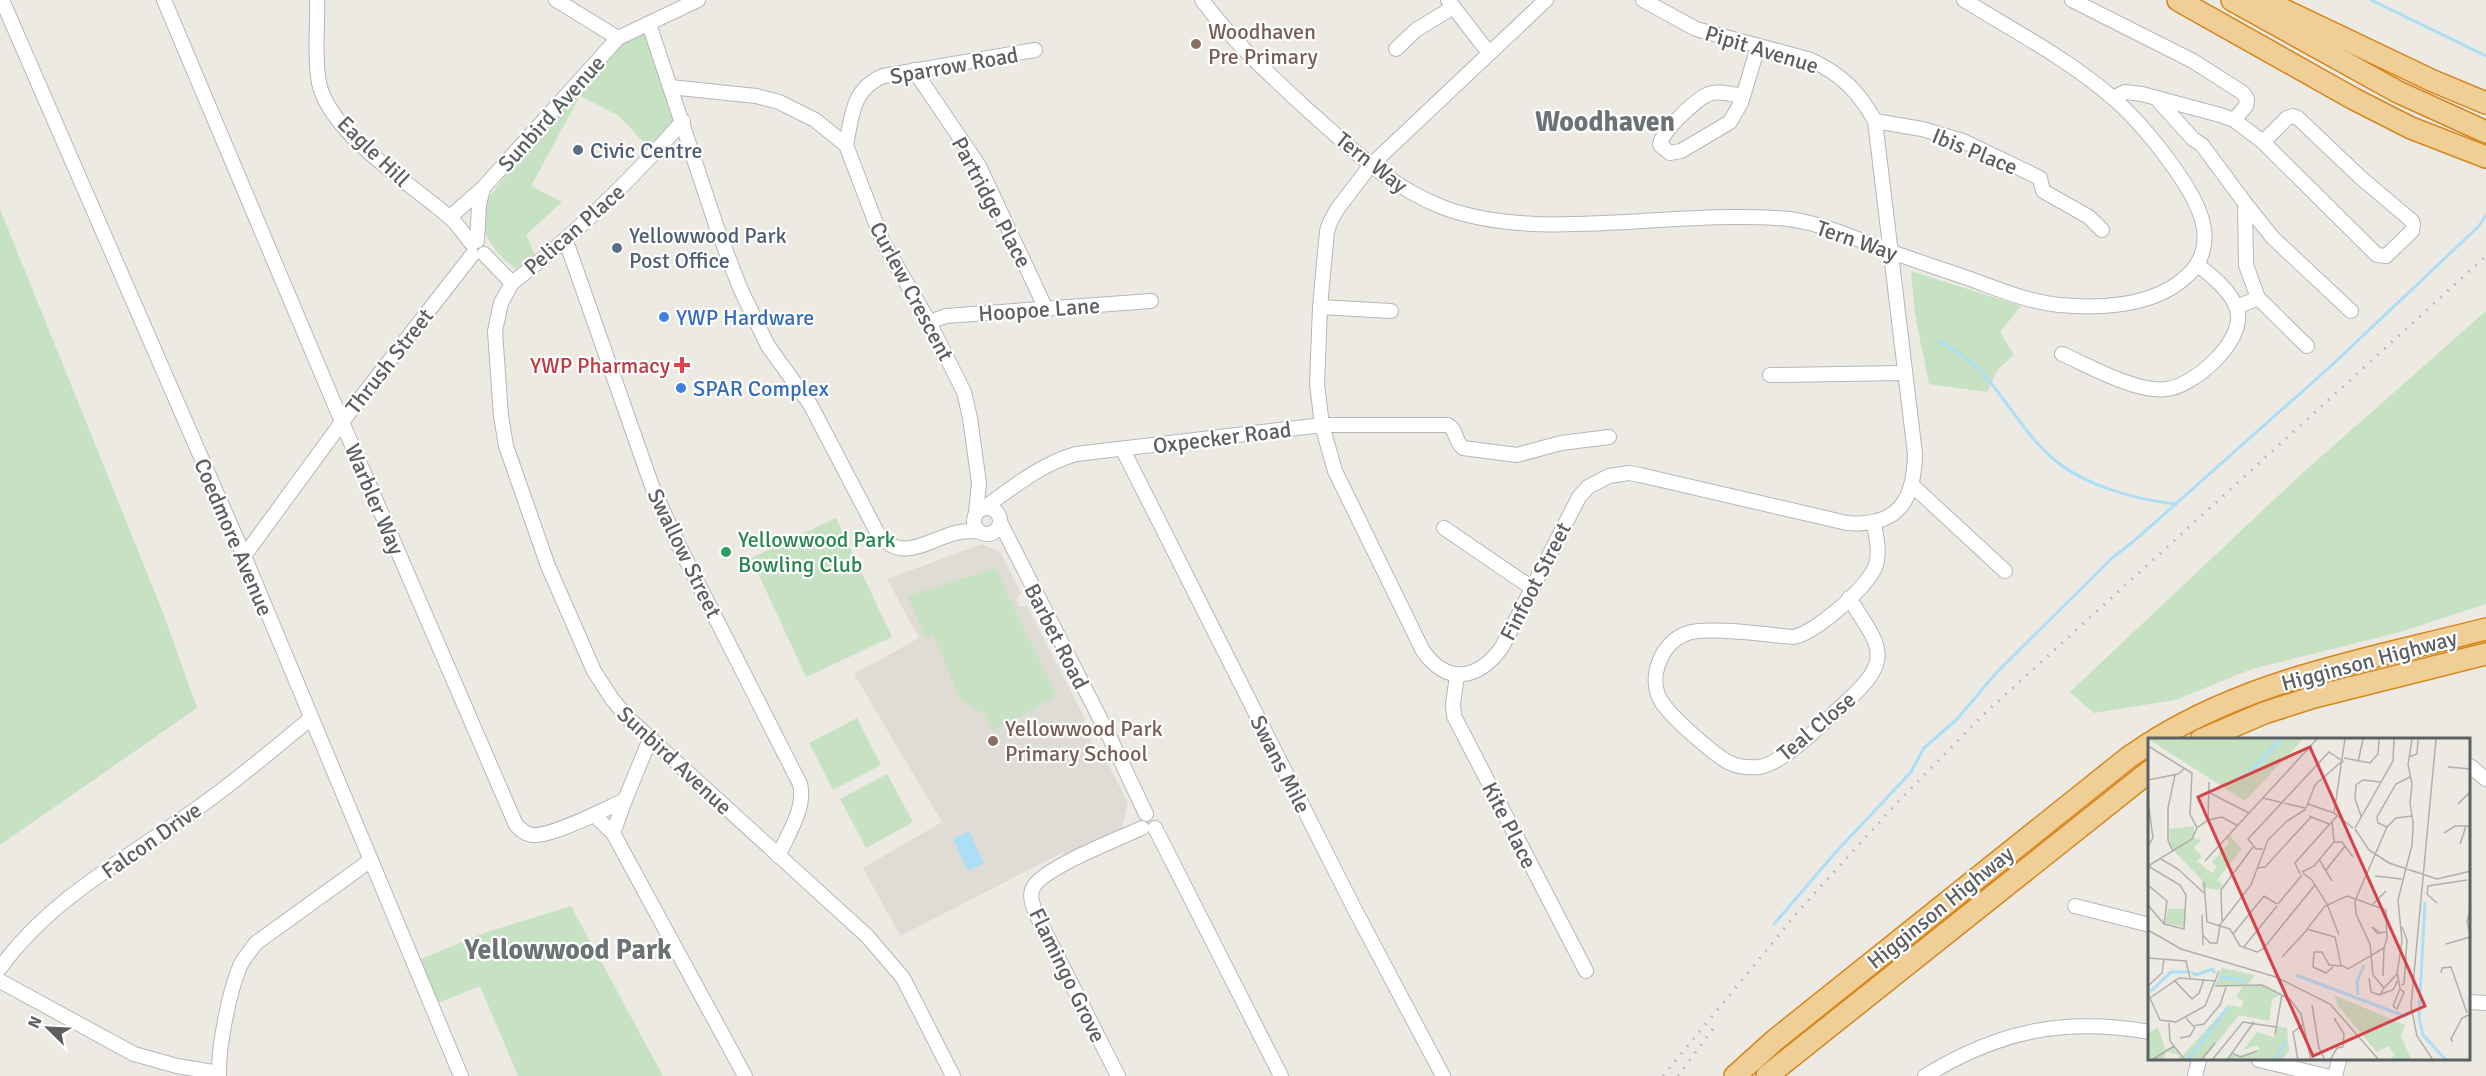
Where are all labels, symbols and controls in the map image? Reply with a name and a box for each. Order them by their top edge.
place label: Woodhaven Pre Primary [1208,18,1319,70]
street label: Pipit Avenue [1702,19,1822,80]
marker: Woodhaven Pre Primary [1189,37,1203,51]
street label: Sparrow Road [888,41,1020,90]
street label: Sunbird Avenue [492,50,611,177]
district label: Woodhaven [1535,105,1675,139]
street label: Eagle Hill [332,110,416,193]
street label: Ibis Place [1928,122,2021,181]
street label: Tern Way [1330,126,1414,199]
street label: Partridge Place [946,132,1037,272]
place label: Civic Centre [590,137,702,164]
marker: Civic Centre [571,143,585,157]
street label: Pelican Place [518,178,630,281]
street label: Tern Way [1813,214,1902,267]
street label: Curlew Crescent [864,217,960,366]
place label: Yellowwood Park Post Office [629,222,787,274]
marker: Yellowwood Park Post Office [610,241,624,255]
street label: Hoopoe Lane [977,292,1101,327]
street label: Thrush Street [340,303,439,420]
place label: YWP Hardware [676,304,814,331]
marker: YWP Hardware [657,310,671,324]
place label: YWP Pharmacy [530,352,671,379]
marker: YWP Pharmacy [675,358,689,372]
place label: SPAR Complex [693,375,829,402]
marker: SPAR Complex [674,381,688,395]
street label: Oxpecker Road [1151,416,1293,459]
street label: Warbler Way [339,440,410,559]
street label: Coedmore Avenue [188,454,279,620]
street label: Swallow Street [642,484,728,623]
street label: Finfoot Street [1494,517,1577,645]
place label: Yellowwood Park Bowling Club [738,526,896,578]
marker: Yellowwood Park Bowling Club [719,545,733,559]
street label: Barbet Road [1018,579,1095,694]
street label: Higginson Highway [2278,624,2461,697]
street label: Teal Close [1772,686,1861,767]
street label: Sunbird Avenue [612,700,738,820]
street label: Swans Mile [1244,711,1317,818]
place label: Yellowwood Park Primary School [1005,715,1163,767]
marker: Yellowwood Park Primary School [986,734,1000,748]
inset map [2148,738,2471,1061]
street label: Kite Place [1476,777,1543,873]
street label: Falcon Drive [96,796,206,885]
street label: Higginson Highway [1862,840,2020,975]
street label: Flamingo Grove [1023,904,1112,1047]
district label: Yellowwood Park [463,933,672,967]
north arrow [18,998,78,1058]
text: N [24,1013,47,1031]

